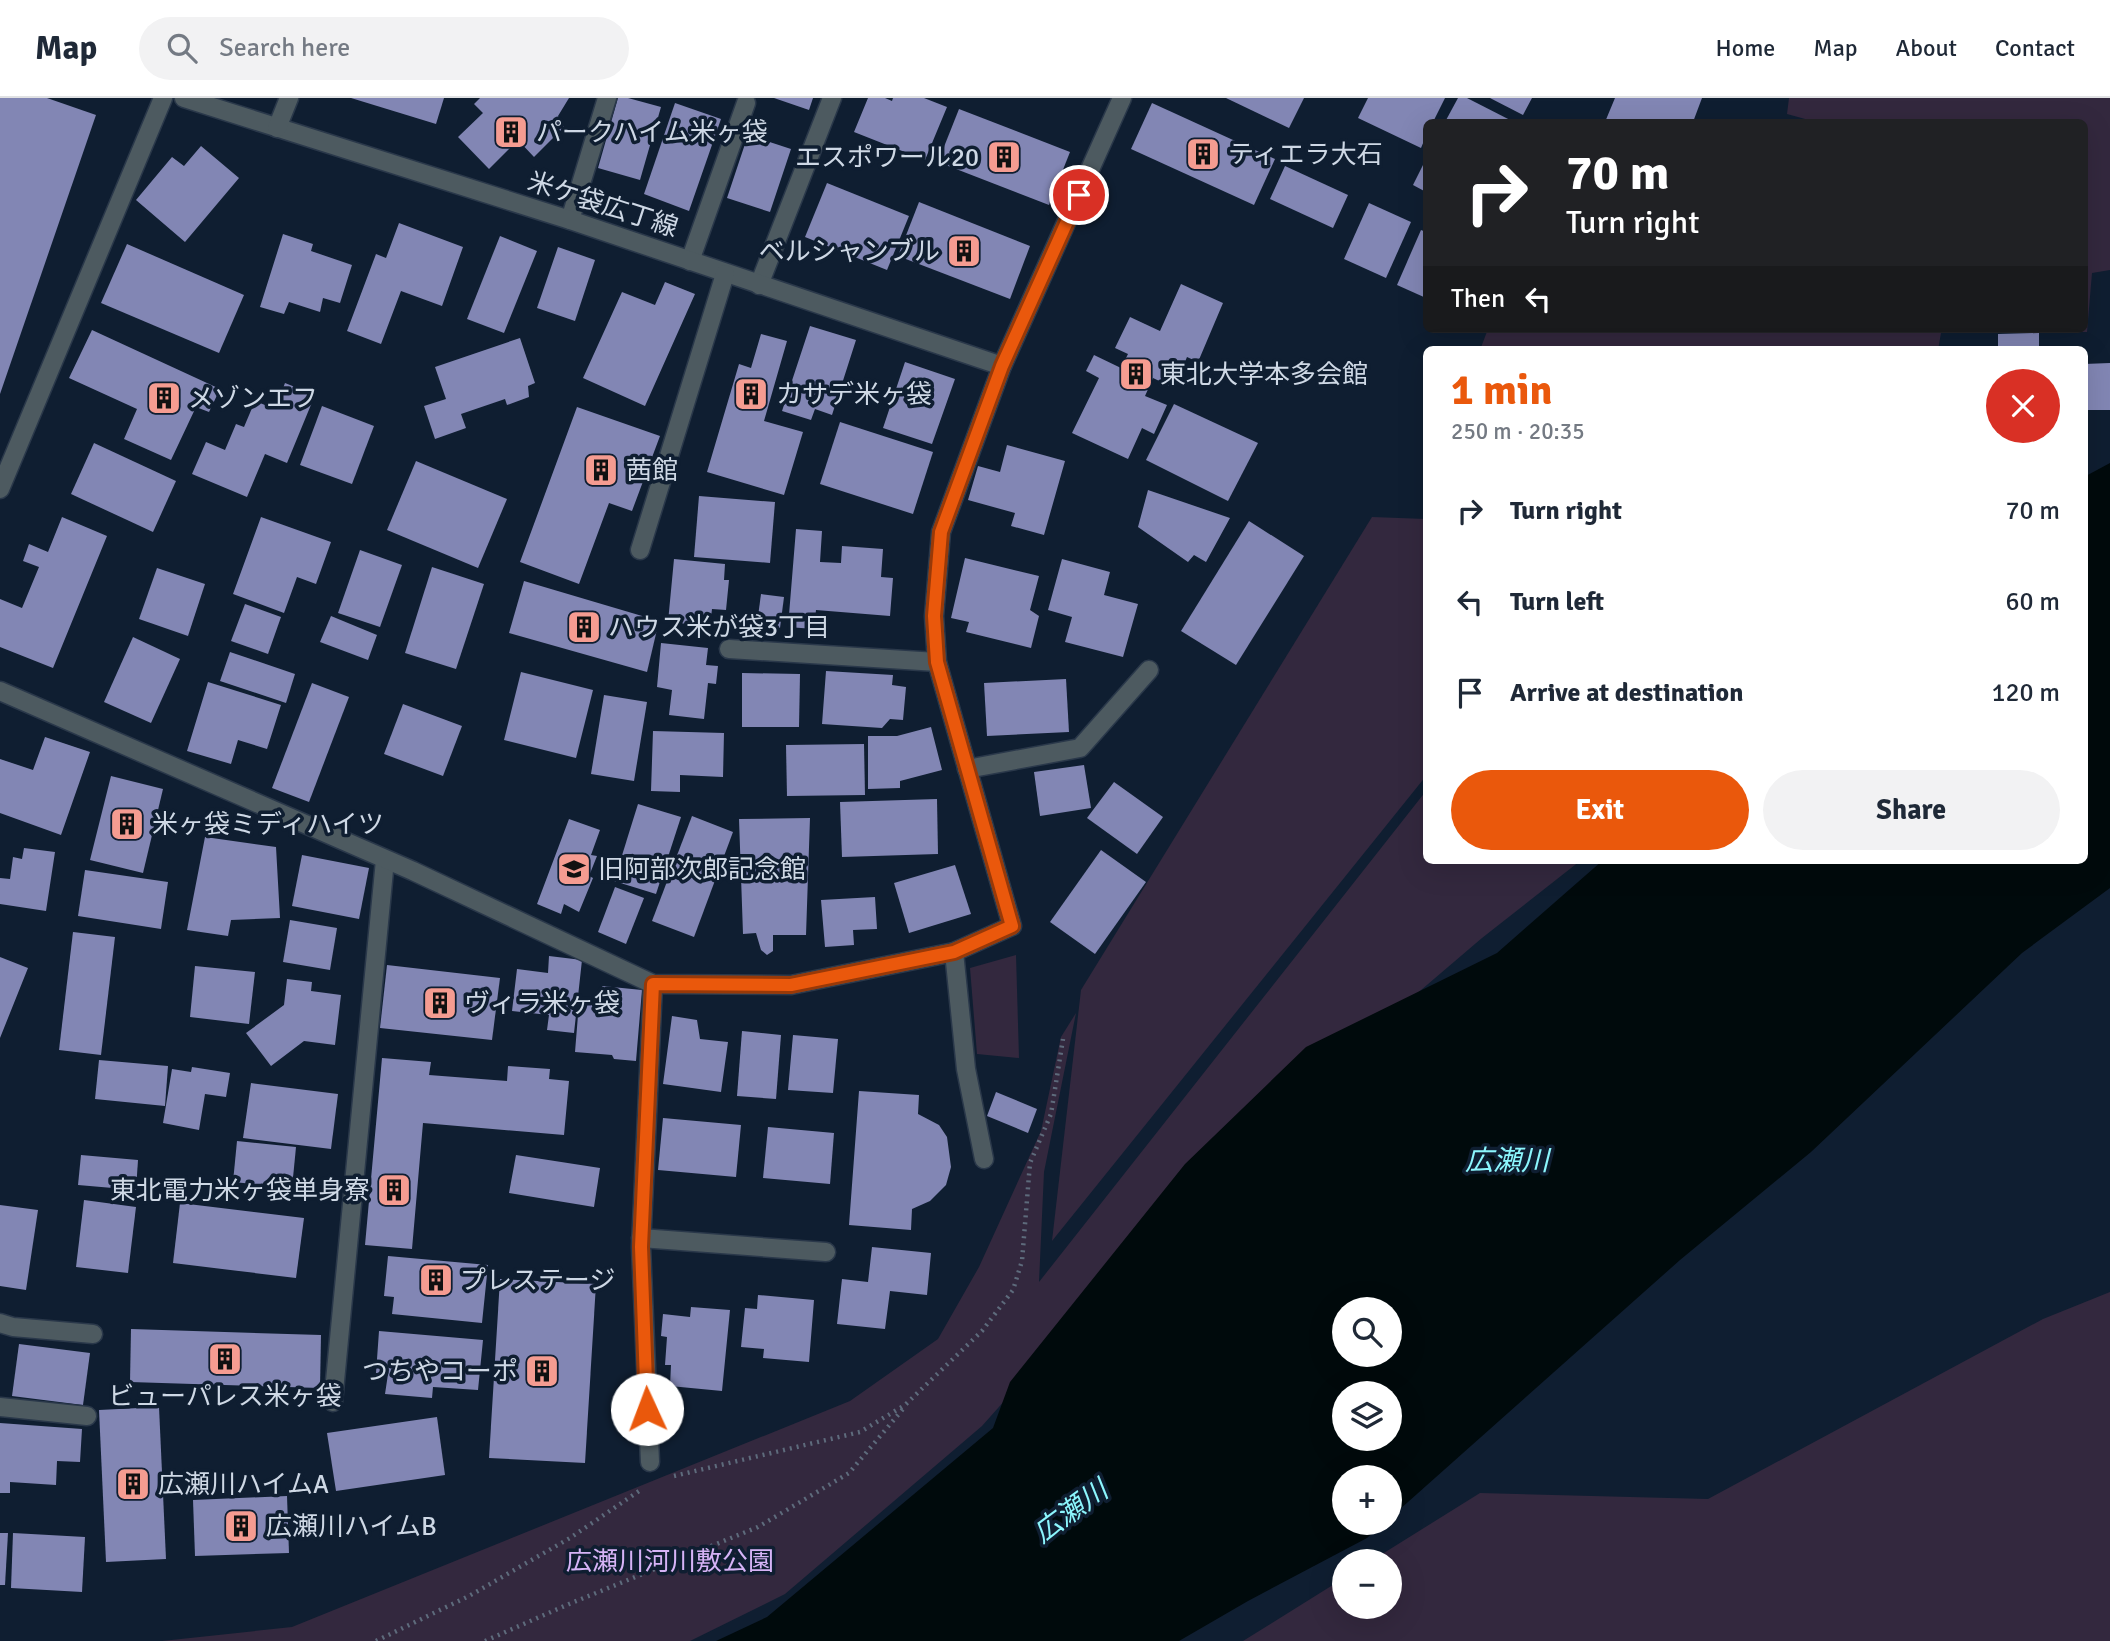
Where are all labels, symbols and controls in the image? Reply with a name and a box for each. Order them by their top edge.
search box [139,17,629,80]
text: Map [35,28,97,69]
icon: search [163,29,201,67]
text: Search here [219,32,350,64]
text: Home [1715,33,1775,63]
text: Map [1813,33,1858,63]
text: About [1896,33,1957,63]
text: Contact [1995,33,2075,63]
building icon: パークハイム米ヶ袋 [492,113,530,151]
place label: パークハイム米ヶ袋 [536,117,768,149]
building icon: ティエラ大石 [1184,135,1222,173]
building icon: エスポワール20 [985,138,1023,176]
place label: ティエラ大石 [1228,139,1382,171]
place label: エスポワール20 [795,142,979,174]
text: 70 m [1566,143,1669,203]
icon: right [1451,147,1542,238]
pin [1049,165,1109,225]
street label: 米ケ袋広丁線 [524,166,682,244]
icon: arrive [1060,176,1098,214]
text: Turn right [1566,203,1699,242]
building icon: ベルシャンブル [945,232,983,270]
place label: ベルシャンブル [759,236,940,268]
icon: left [1519,280,1557,318]
text: Then [1451,283,1505,315]
building icon: 東北大学本多会館 [1117,355,1155,393]
place label: 東北大学本多会館 [1160,359,1368,391]
text: 1 min [1451,365,1552,416]
button: close [1986,369,2060,443]
building icon: カサデ米ヶ袋 [732,375,770,413]
building icon: メゾンエフ [145,379,183,417]
place label: カサデ米ヶ袋 [776,379,932,411]
place label: メゾンエフ [188,383,318,415]
text: 250 m · 20:35 [1451,417,1585,446]
building icon: 茜館 [582,451,620,489]
place label: 茜館 [626,455,678,487]
icon: right [1451,492,1489,530]
text: Turn right [1510,495,1622,527]
text: 70 m [2005,495,2060,527]
icon: left [1451,583,1489,621]
text: Turn left [1510,586,1604,618]
text: 60 m [2005,586,2060,618]
building icon: ハウス米が袋3丁目 [565,608,603,646]
place label: ハウス米が袋3丁目 [608,612,830,644]
icon: arrive [1451,674,1489,712]
text: Arrive at destination [1510,677,1743,709]
text: 120 m [1991,677,2060,709]
button: Exit [1451,770,1749,850]
button: Share [1763,770,2060,850]
building icon: 米ヶ袋ミディハイツ [108,805,146,843]
place label: 米ヶ袋ミディハイツ [152,809,384,841]
school or university icon: 旧阿部次郎記念館 [555,850,593,888]
place label: 旧阿部次郎記念館 [598,854,806,886]
building icon: ヴィラ米ヶ袋 [421,984,459,1022]
place label: ヴィラ米ヶ袋 [464,988,620,1020]
water label: 広瀬川 [1465,1144,1552,1178]
building icon: 東北電力米ヶ袋単身寮 [375,1171,413,1209]
place label: 東北電力米ヶ袋単身寮 [110,1175,370,1207]
building icon: プレステージ [417,1261,455,1299]
place label: プレステージ [460,1265,615,1297]
map controls [1332,1297,1402,1619]
button: search [1332,1297,1402,1367]
building icon: ビューパレス米ヶ袋 [206,1340,244,1378]
building icon: つちやコーポ [523,1352,561,1390]
place label: つちやコーポ [362,1356,518,1388]
position arrow [610,1372,684,1446]
place label: ビューパレス米ヶ袋 [108,1381,342,1413]
button: layers [1332,1381,1402,1451]
building icon: 広瀬川ハイムA [114,1465,152,1503]
button: + [1332,1465,1402,1535]
place label: 広瀬川ハイムA [158,1469,329,1501]
water label: 広瀬川 [1027,1472,1117,1550]
building icon: 広瀬川ハイムB [222,1507,260,1545]
place label: 広瀬川ハイムB [266,1511,437,1543]
park label: 広瀬川河川敷公園 [566,1546,774,1578]
button: − [1332,1549,1402,1619]

